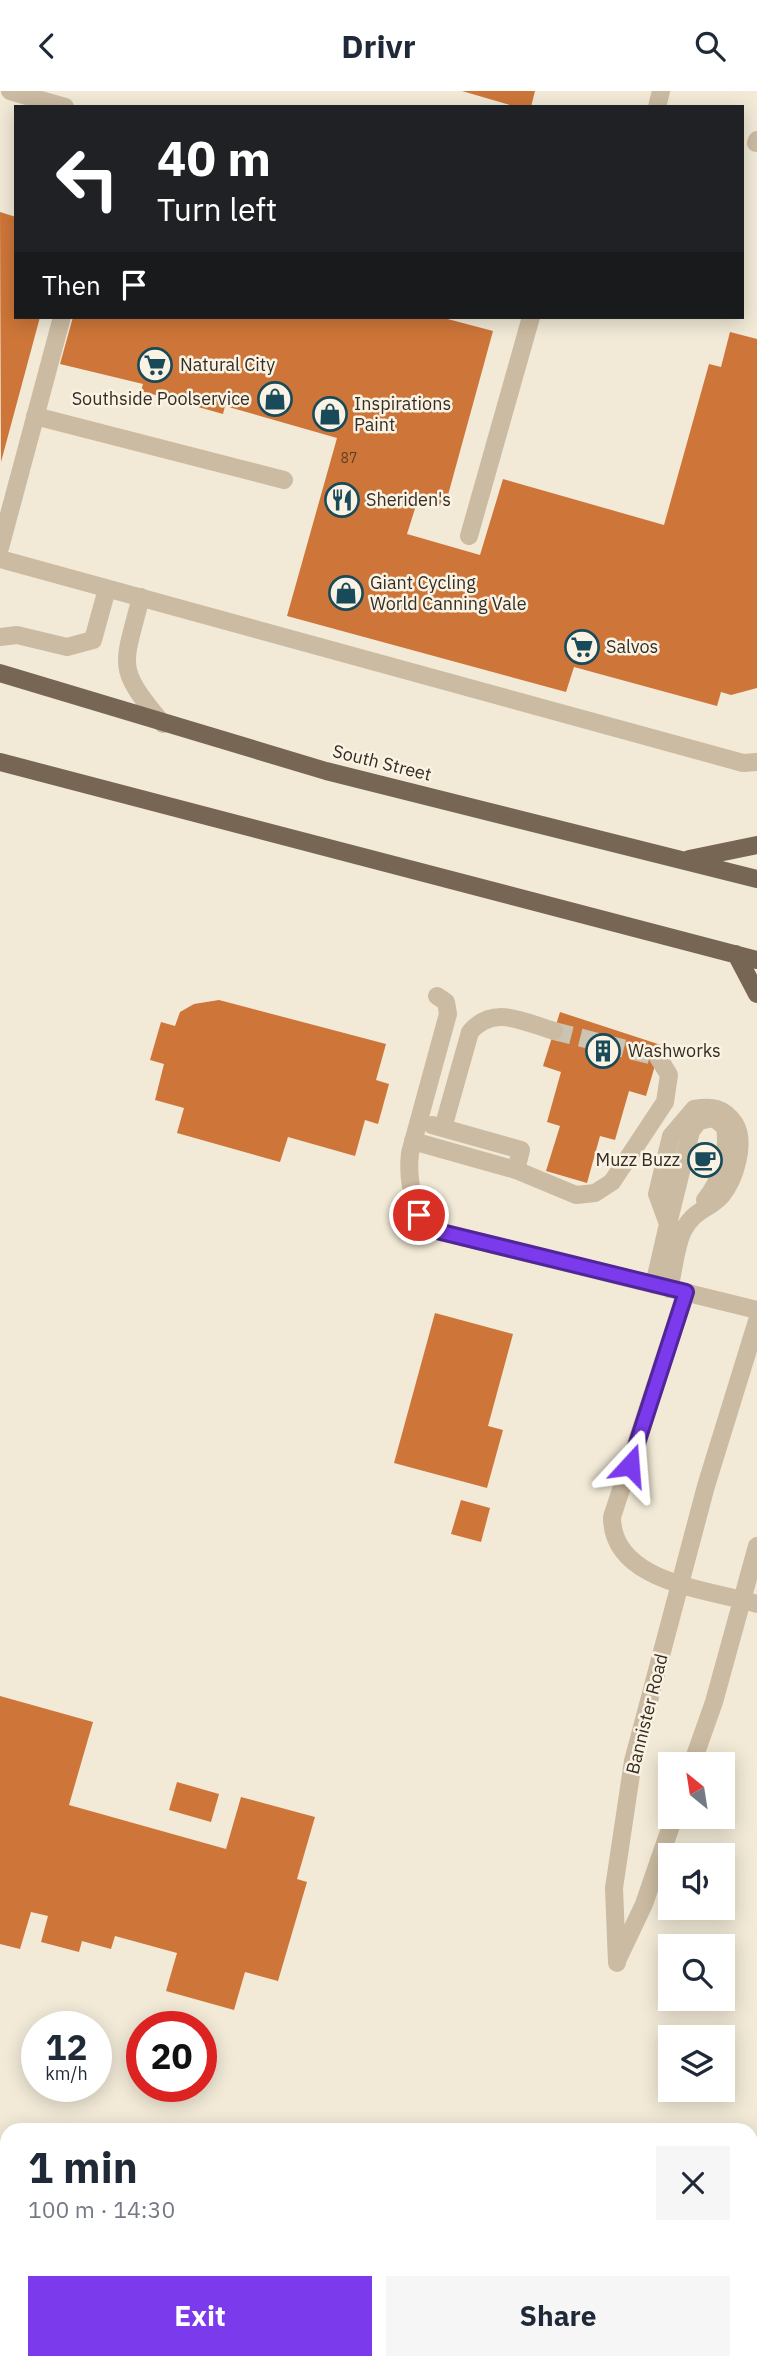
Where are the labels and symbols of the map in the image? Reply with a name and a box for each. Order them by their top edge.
supermarket icon: Natural City [136,346,174,384]
place label: Natural City [180,353,275,376]
shop icon: Southside Poolservice [256,380,294,418]
place label: Southside Poolservice [72,387,250,410]
place label: Inspirations Paint [354,392,451,436]
shop icon: Inspirations Paint [311,395,349,433]
house number: 87 [341,449,357,467]
restaurant icon: Sheriden's [323,481,361,519]
place label: Sheriden's [366,488,451,511]
place label: Giant Cycling World Canning Vale [370,571,527,615]
shop icon: Giant Cycling World Canning Vale [327,574,365,612]
supermarket icon: Salvos [563,628,601,666]
place label: Salvos [606,635,658,658]
street label: South Street [330,739,434,786]
building icon: Washworks [584,1032,622,1070]
place label: Washworks [628,1039,721,1062]
cafe icon: Muzz Buzz [686,1141,724,1179]
place label: Muzz Buzz [596,1148,680,1171]
pin [389,1185,449,1245]
position arrow [593,1428,667,1502]
street label: Bannister Road [620,1651,673,1776]
north arrow [658,1752,735,1829]
speed limit sign: 20 [126,2011,217,2102]

